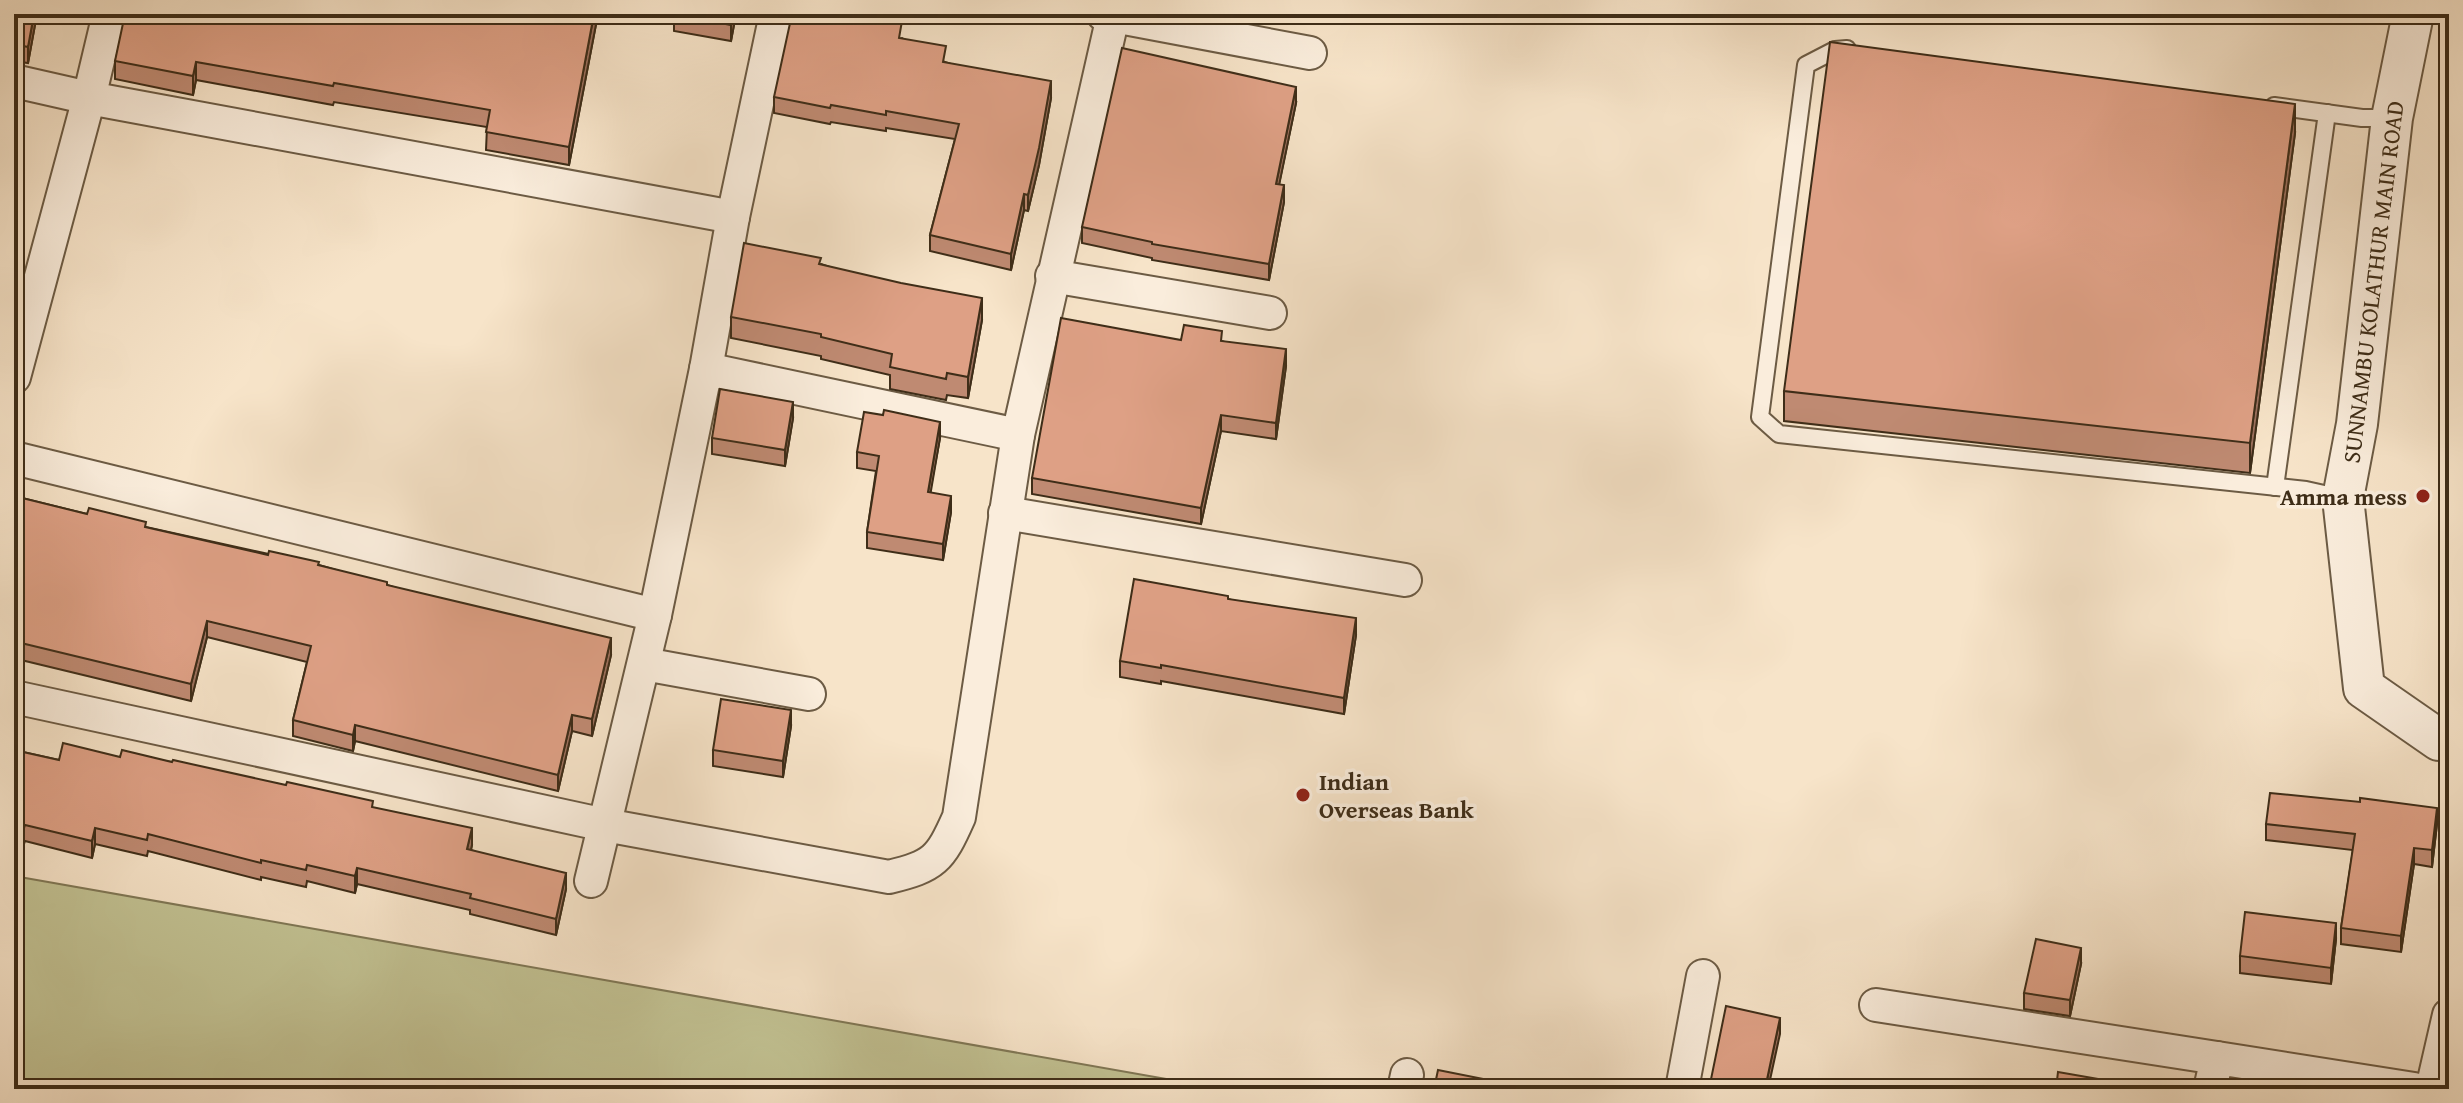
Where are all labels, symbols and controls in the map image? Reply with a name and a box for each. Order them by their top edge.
street label: SUNNAMBU KOLATHUR MAIN ROAD [2333,99,2413,465]
place label: Amma mess [2280,479,2407,514]
marker: Amma mess [2414,487,2432,505]
place label: Indian Overseas Bank [1319,764,1474,827]
marker: Indian Overseas Bank [1294,786,1312,804]

